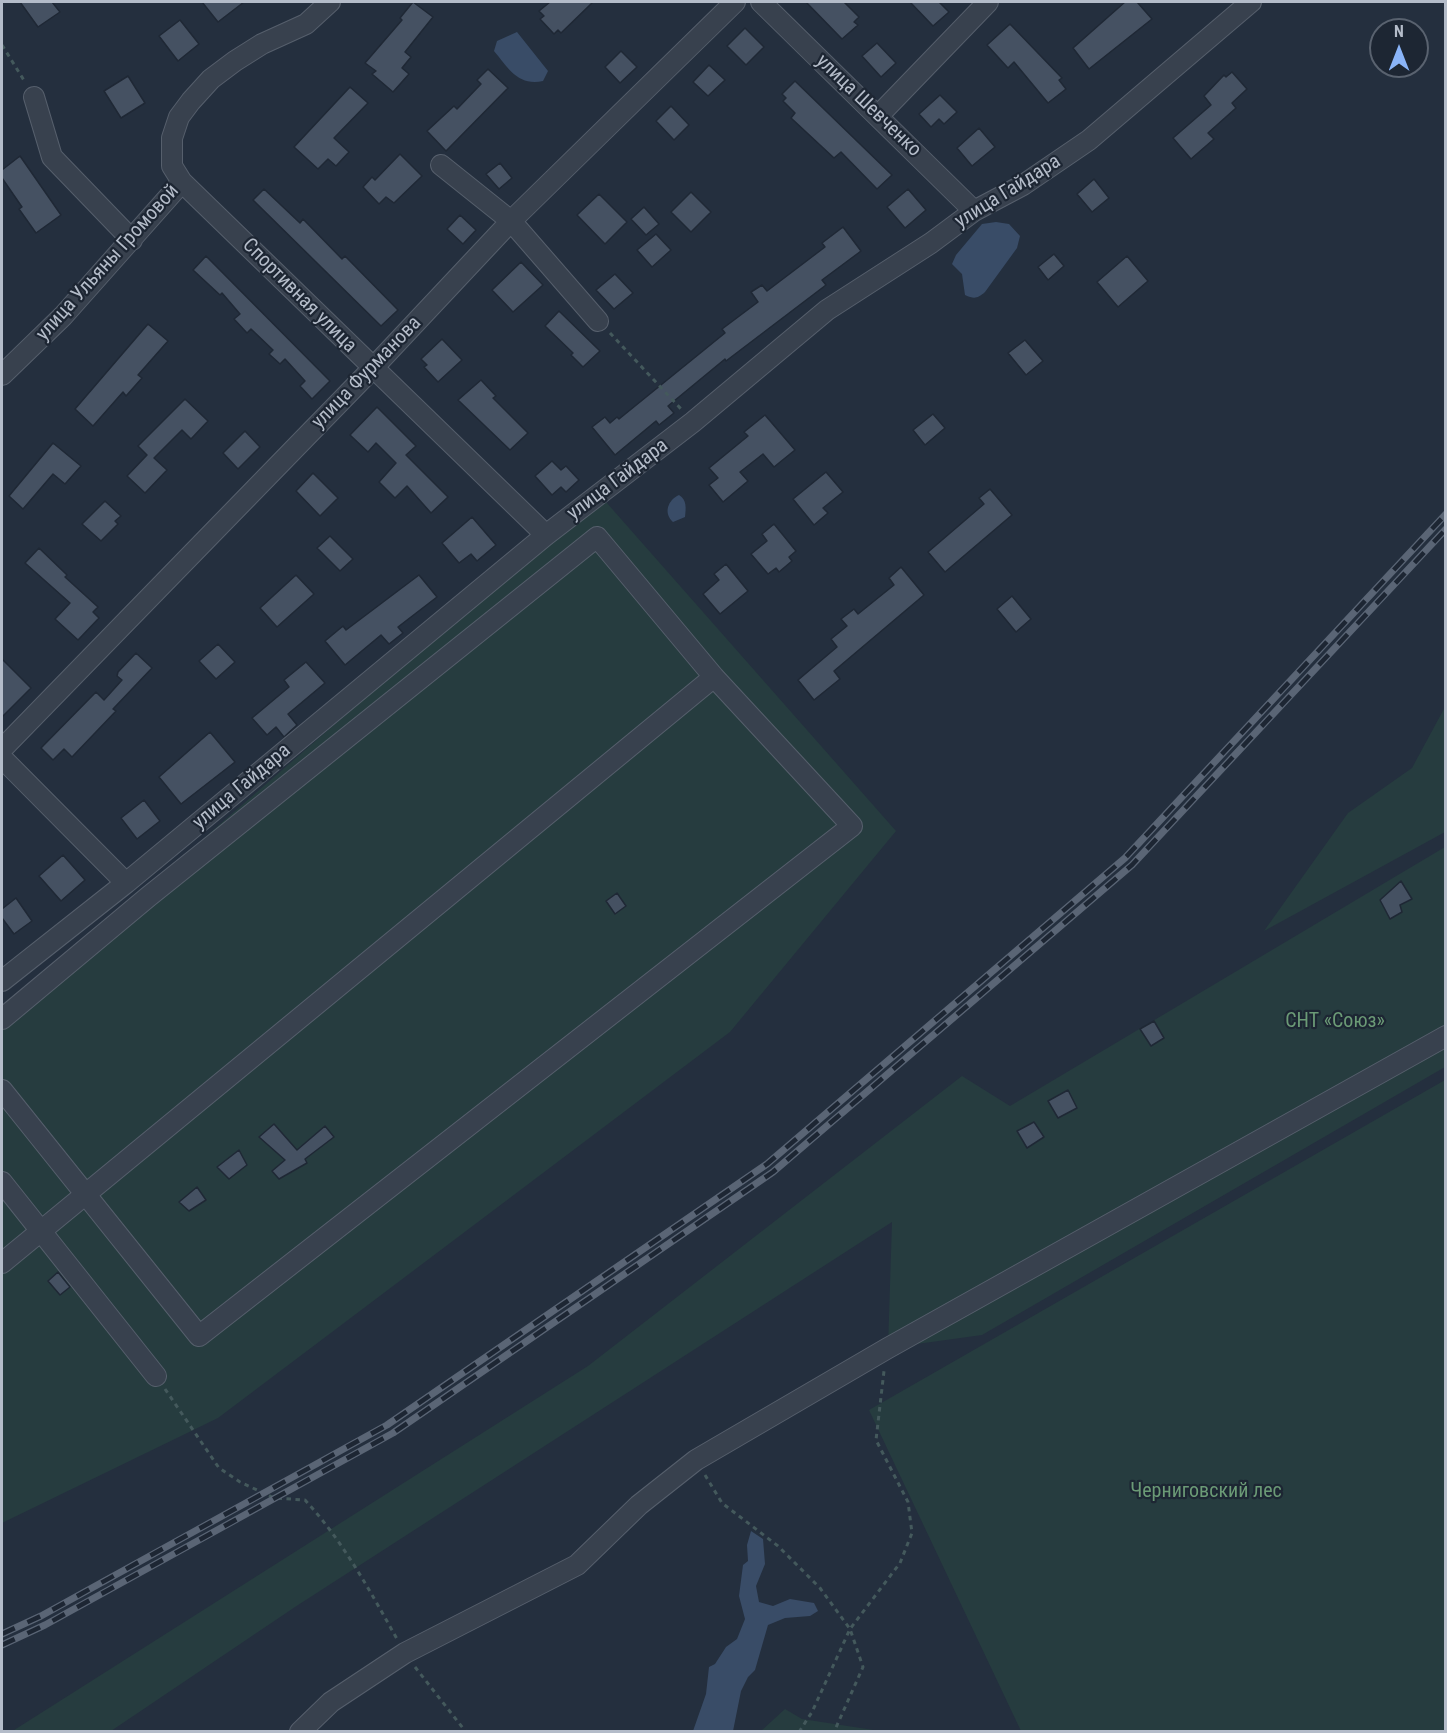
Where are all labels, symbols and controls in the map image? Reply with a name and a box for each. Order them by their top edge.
north arrow [1369,18,1429,78]
text: N [1394,22,1404,41]
street label: улица Шевченко [810,50,926,162]
street label: улица Гайдара [951,150,1065,234]
street label: улица Ульяны Громовой [32,180,184,346]
street label: Спортивная улица [237,234,361,358]
street label: улица Фурманова [307,312,427,434]
street label: улица Гайдара [563,434,673,526]
street label: улица Гайдара [188,739,296,835]
park label: СНТ «Союз» [1285,1010,1385,1034]
park label: Черниговский лес [1130,1480,1282,1504]

